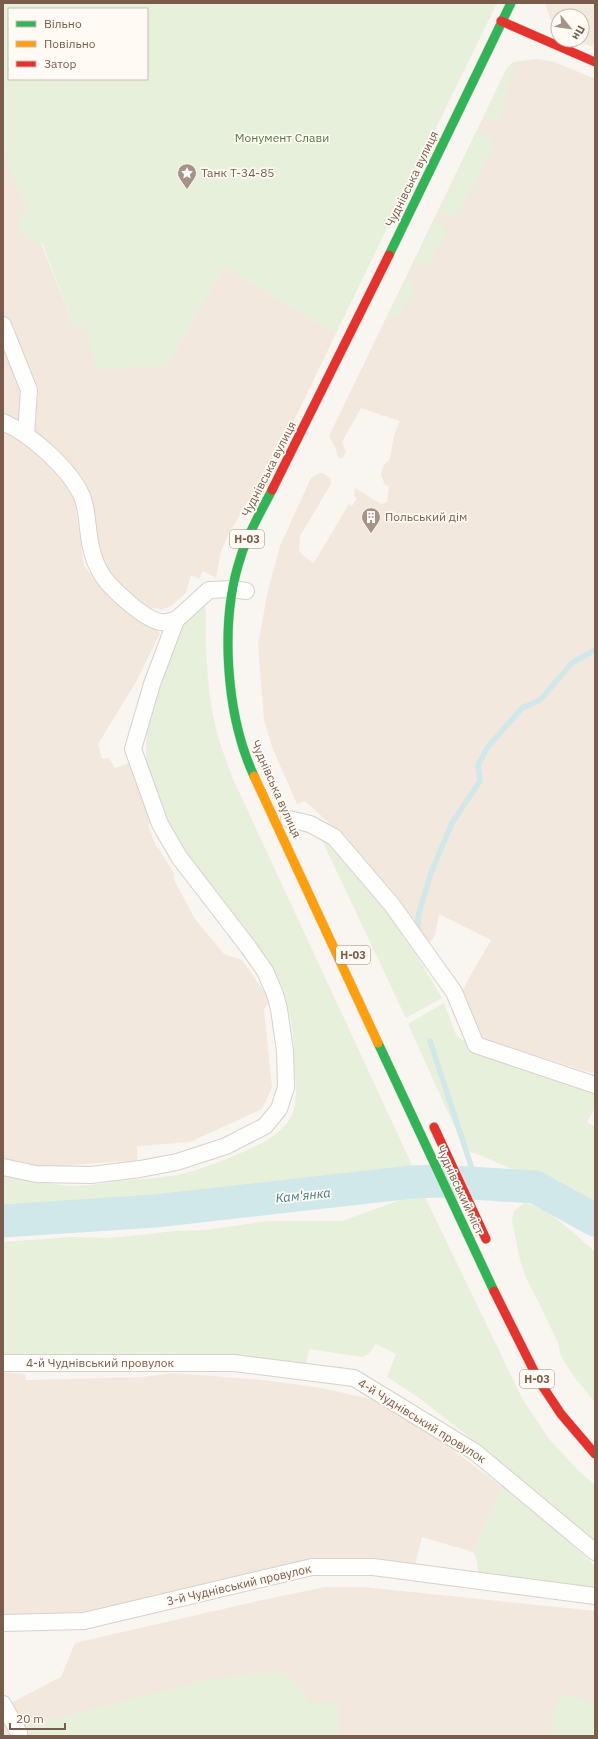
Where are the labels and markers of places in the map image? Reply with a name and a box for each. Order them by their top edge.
place icon: Танк Т-34-85 [176,162,198,190]
place label: Танк Т-34-85 [201,165,275,180]
building icon: Польський дім [360,506,382,534]
place label: Польський дім [385,509,467,524]

